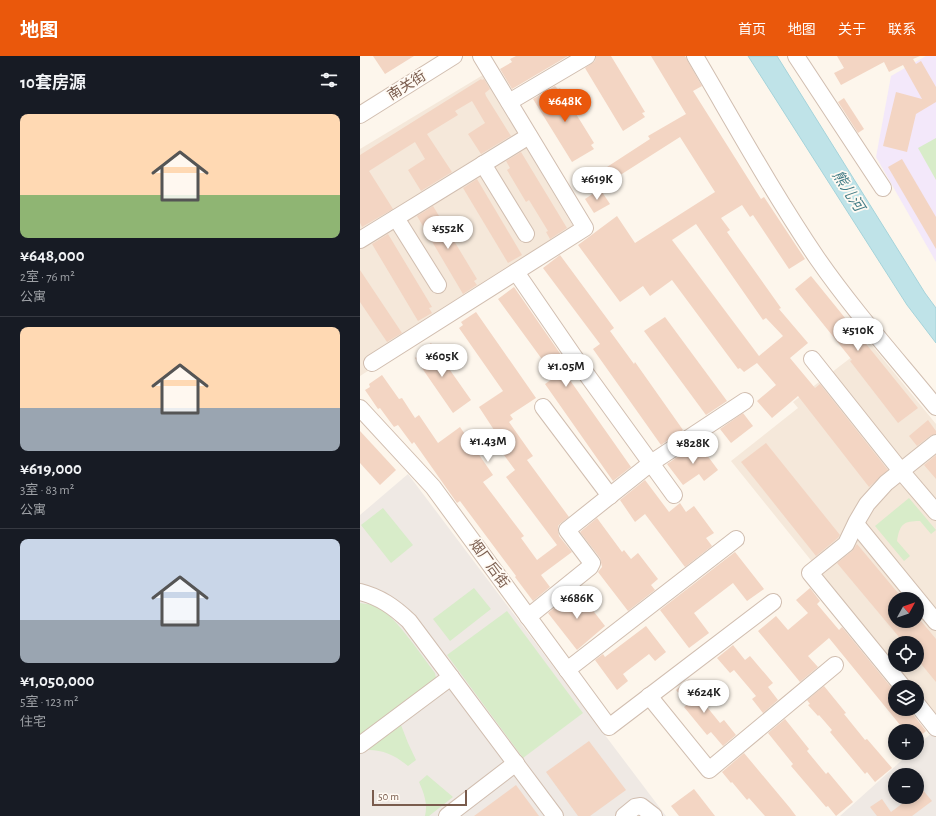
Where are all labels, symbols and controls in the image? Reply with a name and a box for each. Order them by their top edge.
text: 地图 [20,21,58,40]
text: 首页 [738,23,766,37]
text: 地图 [788,23,816,37]
text: 关于 [838,23,866,37]
text: 联系 [888,23,916,37]
street label: 南关街 [385,68,429,103]
icon: filters [318,69,340,91]
text: 10套房源 [20,74,86,91]
pin: ¥648K [537,89,593,123]
text: ¥648K [548,95,582,108]
icon: home [144,140,216,212]
pin: ¥619K [569,167,625,201]
water label: 熊儿河 [829,167,869,216]
text: ¥619K [581,173,613,186]
pin: ¥552K [420,216,476,250]
text: ¥552K [432,222,464,235]
text: ¥648,000 [20,247,85,264]
text: 2室 · 76 m² [20,271,75,284]
text: 公寓 [20,291,46,304]
pin: ¥510K [830,318,886,352]
text: ¥510K [842,324,874,337]
pin: ¥605K [414,344,470,378]
text: ¥605K [425,350,459,363]
icon: home [144,353,216,425]
pin: ¥1.05M [533,354,599,388]
text: ¥1.05M [547,360,585,373]
pin: ¥1.43M [455,429,521,463]
pin: ¥828K [665,431,721,465]
text: ¥1.43M [470,435,507,448]
text: ¥828K [676,437,710,450]
text: ¥619,000 [20,460,82,477]
text: 3室 · 83 m² [20,484,74,497]
text: 公寓 [20,504,46,517]
street label: 烟厂后街 [467,537,512,591]
icon: home [144,565,216,637]
pin: ¥686K [549,586,605,620]
text: ¥686K [560,592,594,605]
north arrow [888,592,924,628]
map controls [888,592,924,804]
button: locate [888,636,924,672]
text: ¥1,050,000 [20,672,94,689]
pin: ¥624K [676,680,732,714]
button: layers [888,680,924,716]
text: ¥624K [687,686,721,699]
text: 5室 · 123 m² [20,696,79,709]
text: 住宅 [20,716,46,729]
button: + [888,724,924,760]
button: − [888,768,924,804]
scale bar [372,788,467,807]
text: 50 m [378,791,399,802]

